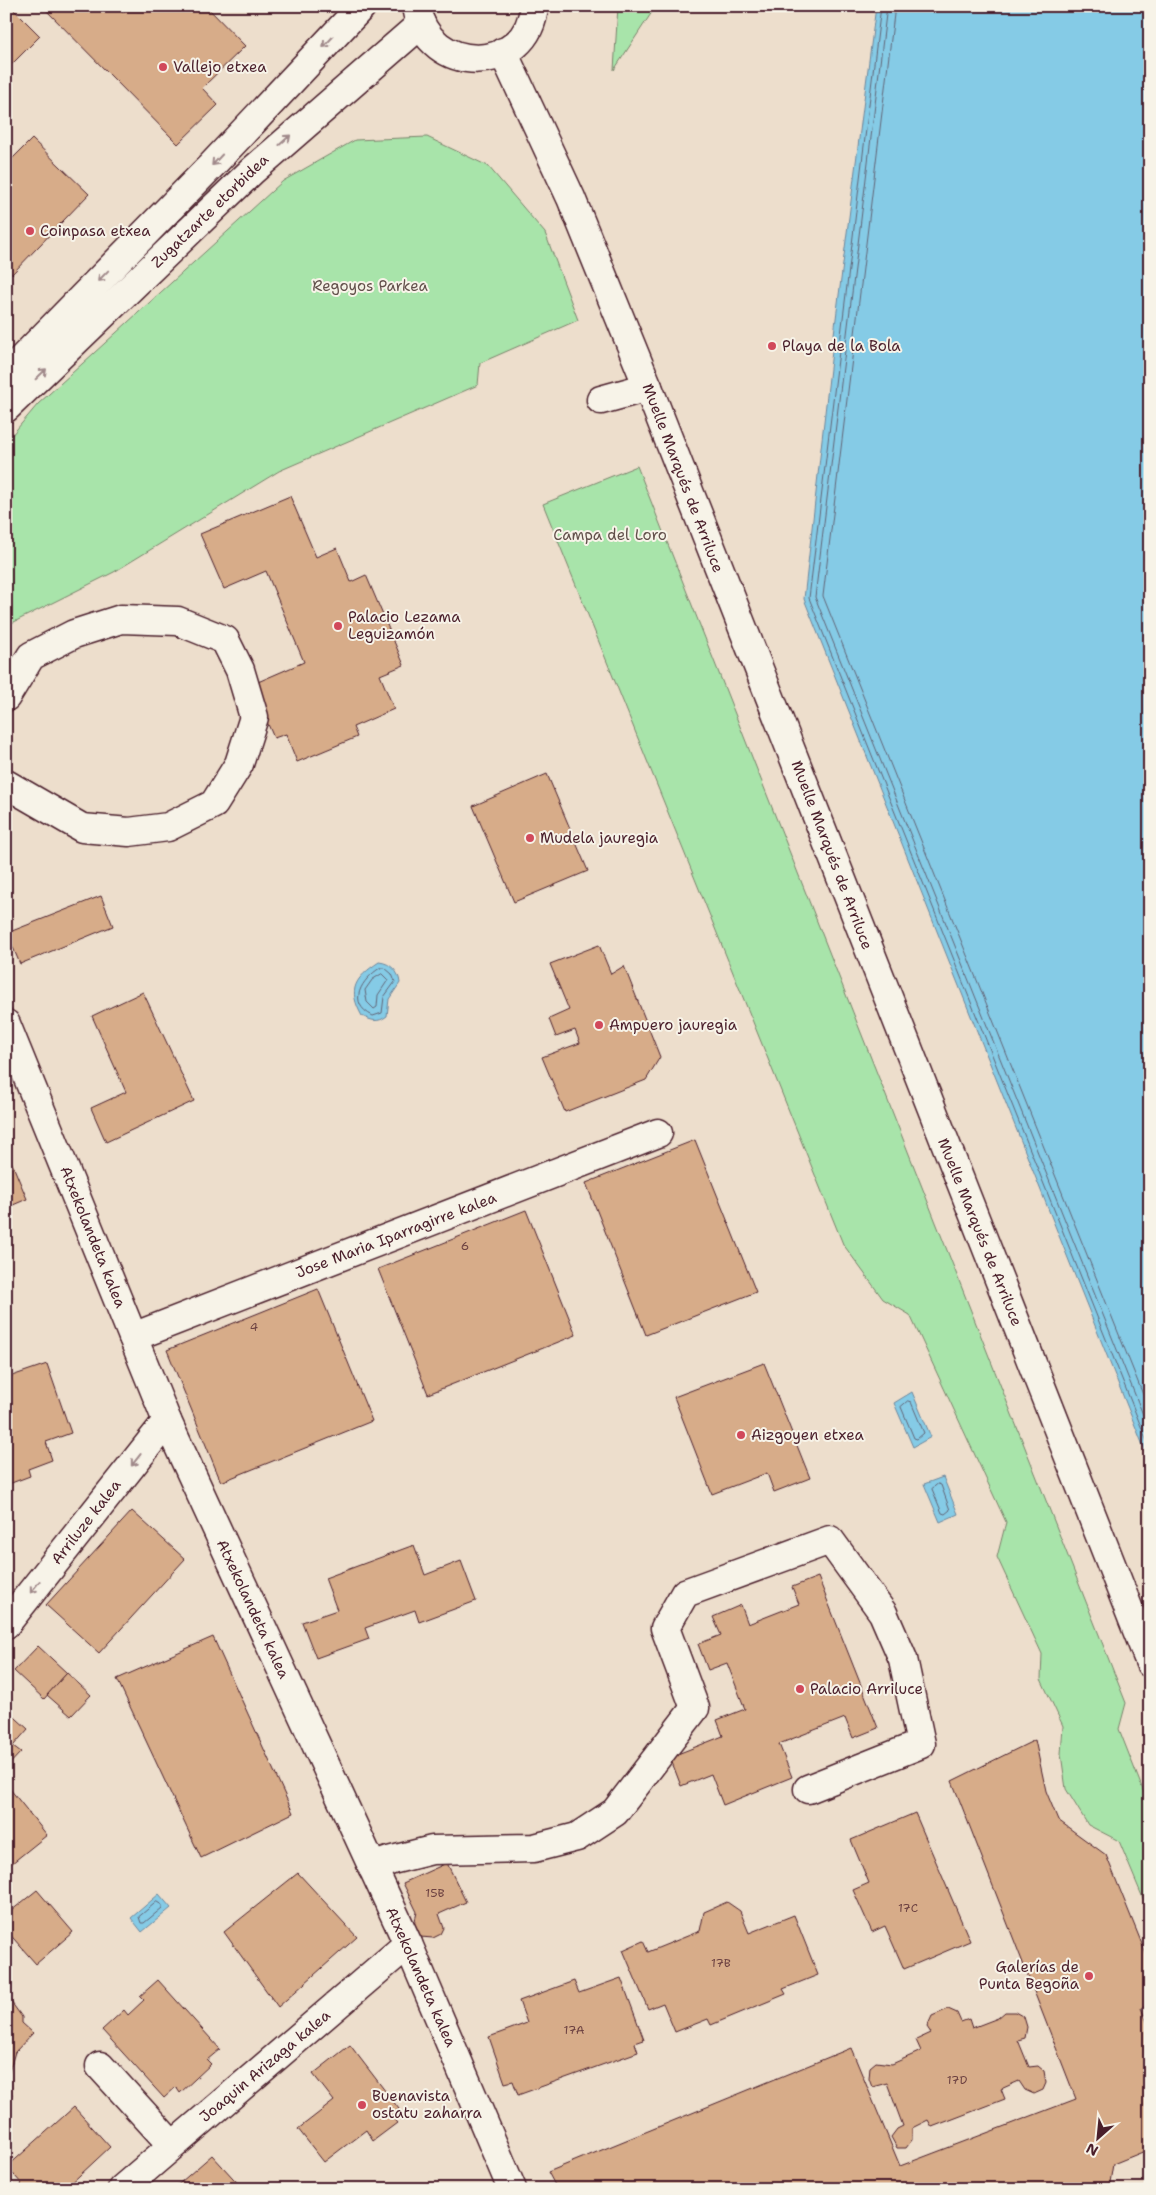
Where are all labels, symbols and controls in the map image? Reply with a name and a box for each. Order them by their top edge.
one-way arrow [322,35,334,48]
place label: Vallejo etxea [173,57,267,77]
marker: Vallejo etxea [157,61,169,73]
one-way arrow [278,134,291,146]
street label: Zugatzarte etorbidea [147,149,273,272]
one-way arrow [211,154,223,166]
place label: Coinpasa etxea [40,221,151,241]
marker: Coinpasa etxea [24,225,36,237]
one-way arrow [97,270,109,282]
park label: Regoyos Parkea [312,276,428,296]
place label: Playa de la Bola [782,336,901,356]
marker: Playa de la Bola [766,340,778,352]
one-way arrow [35,368,47,380]
street label: Muelle Marqués de Arriluce [638,381,728,575]
park label: Campa del Loro [553,525,667,545]
place label: Palacio Lezama Leguizamón [348,607,461,644]
marker: Palacio Lezama Leguizamón [332,620,344,632]
street label: Muelle Marqués de Arriluce [787,758,877,952]
place label: Mudela jauregia [540,828,659,848]
marker: Mudela jauregia [524,832,536,844]
place label: Ampuero jauregia [609,1015,738,1035]
marker: Ampuero jauregia [593,1019,605,1031]
street label: Muelle Marqués de Arriluce [933,1135,1027,1329]
street label: Atxekolandeta kalea [55,1163,131,1311]
street label: Jose Maria Iparragirre kalea [293,1187,500,1283]
house number: 6 [461,1238,469,1254]
house number: 4 [250,1319,258,1335]
place label: Aizgoyen etxea [751,1425,864,1445]
marker: Aizgoyen etxea [735,1429,747,1441]
one-way arrow [131,1453,142,1466]
street label: Arriluze kalea [47,1475,126,1568]
street label: Atxekolandeta kalea [212,1536,294,1682]
one-way arrow [30,1580,41,1593]
place label: Palacio Arriluce [810,1679,923,1699]
marker: Palacio Arriluce [794,1683,806,1695]
house number: 15B [425,1885,445,1901]
house number: 17C [898,1900,918,1916]
street label: Atxekolandeta kalea [381,1904,461,2051]
house number: 17B [711,1955,731,1971]
place label: Galerías de Punta Begoña [979,1957,1080,1994]
marker: Galerías de Punta Begoña [1083,1970,1095,1982]
street label: Joaquin Arizaga kalea [195,2005,335,2127]
house number: 17A [564,2022,585,2038]
house number: 17D [947,2072,967,2088]
place label: Buenavista ostatu zaharra [372,2086,482,2123]
marker: Buenavista ostatu zaharra [356,2099,368,2111]
north arrow [1074,2112,1124,2162]
text: N [1083,2139,1101,2160]

